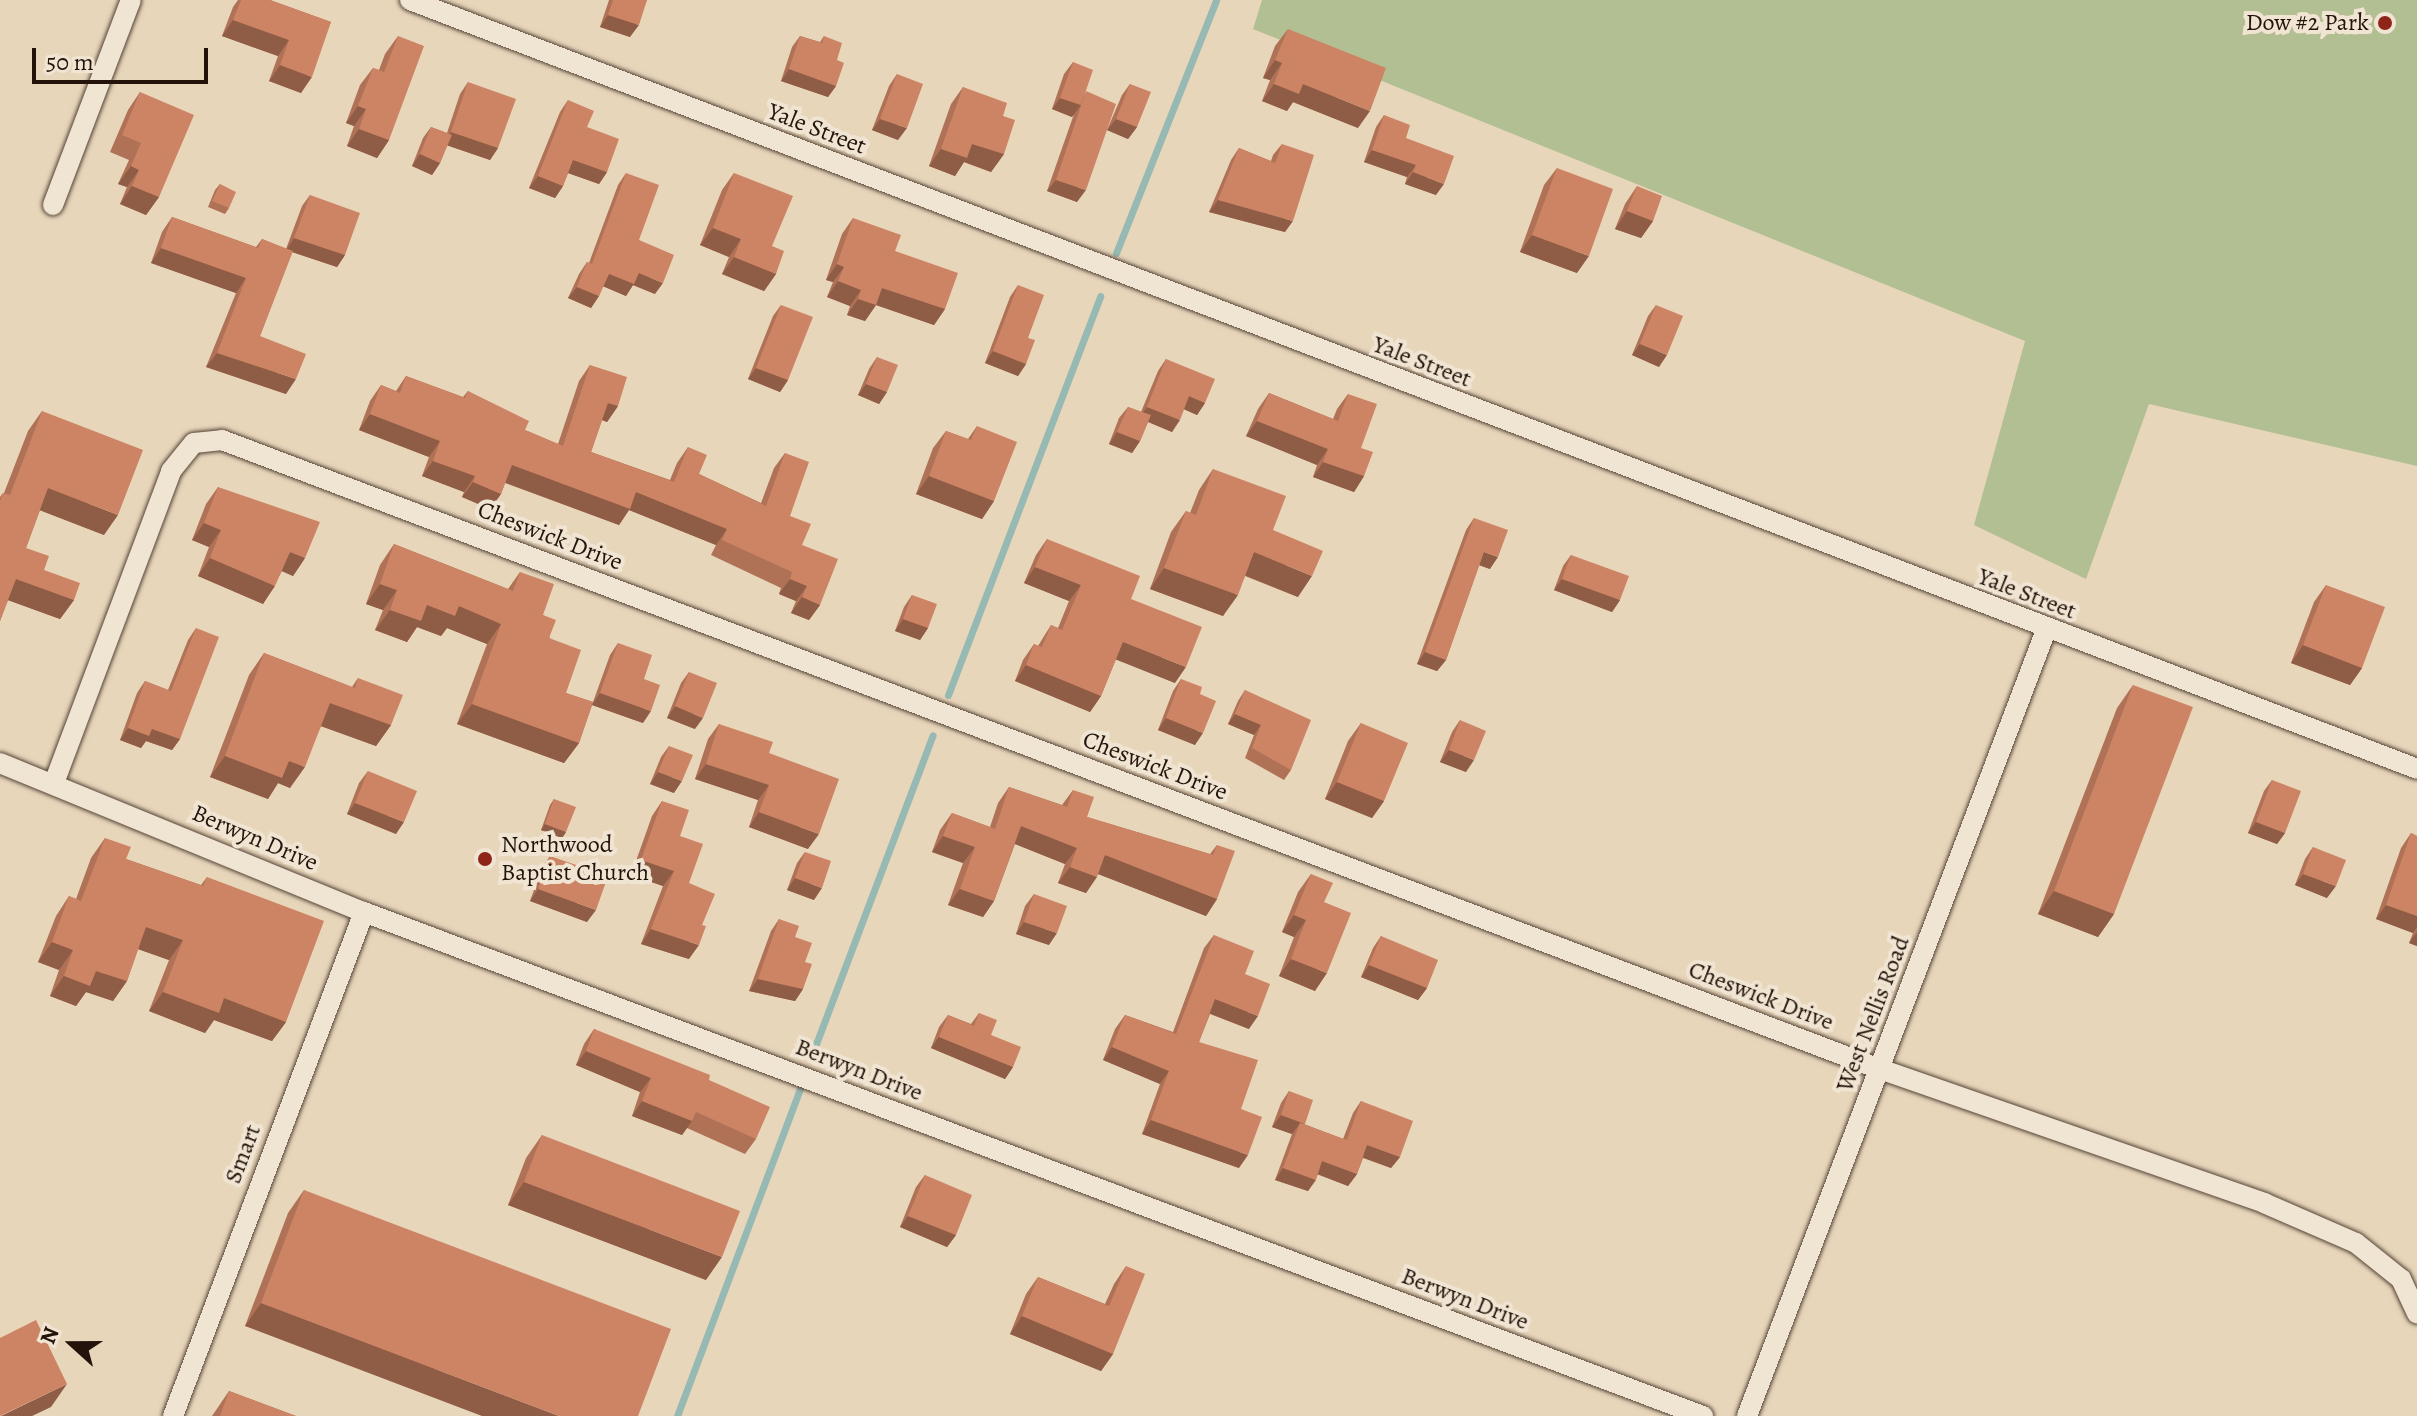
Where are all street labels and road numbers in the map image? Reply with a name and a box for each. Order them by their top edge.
street label: Yale Street [764,97,870,161]
street label: Yale Street [1369,330,1475,394]
street label: Cheswick Drive [474,495,626,577]
street label: Yale Street [1974,562,2080,626]
street label: Cheswick Drive [1079,725,1231,807]
street label: Berwyn Drive [188,799,322,877]
street label: West Nellis Road [1830,932,1916,1096]
street label: Cheswick Drive [1685,955,1837,1037]
street label: Berwyn Drive [791,1033,927,1107]
street label: Smart [219,1120,267,1188]
street label: Berwyn Drive [1397,1262,1533,1336]

